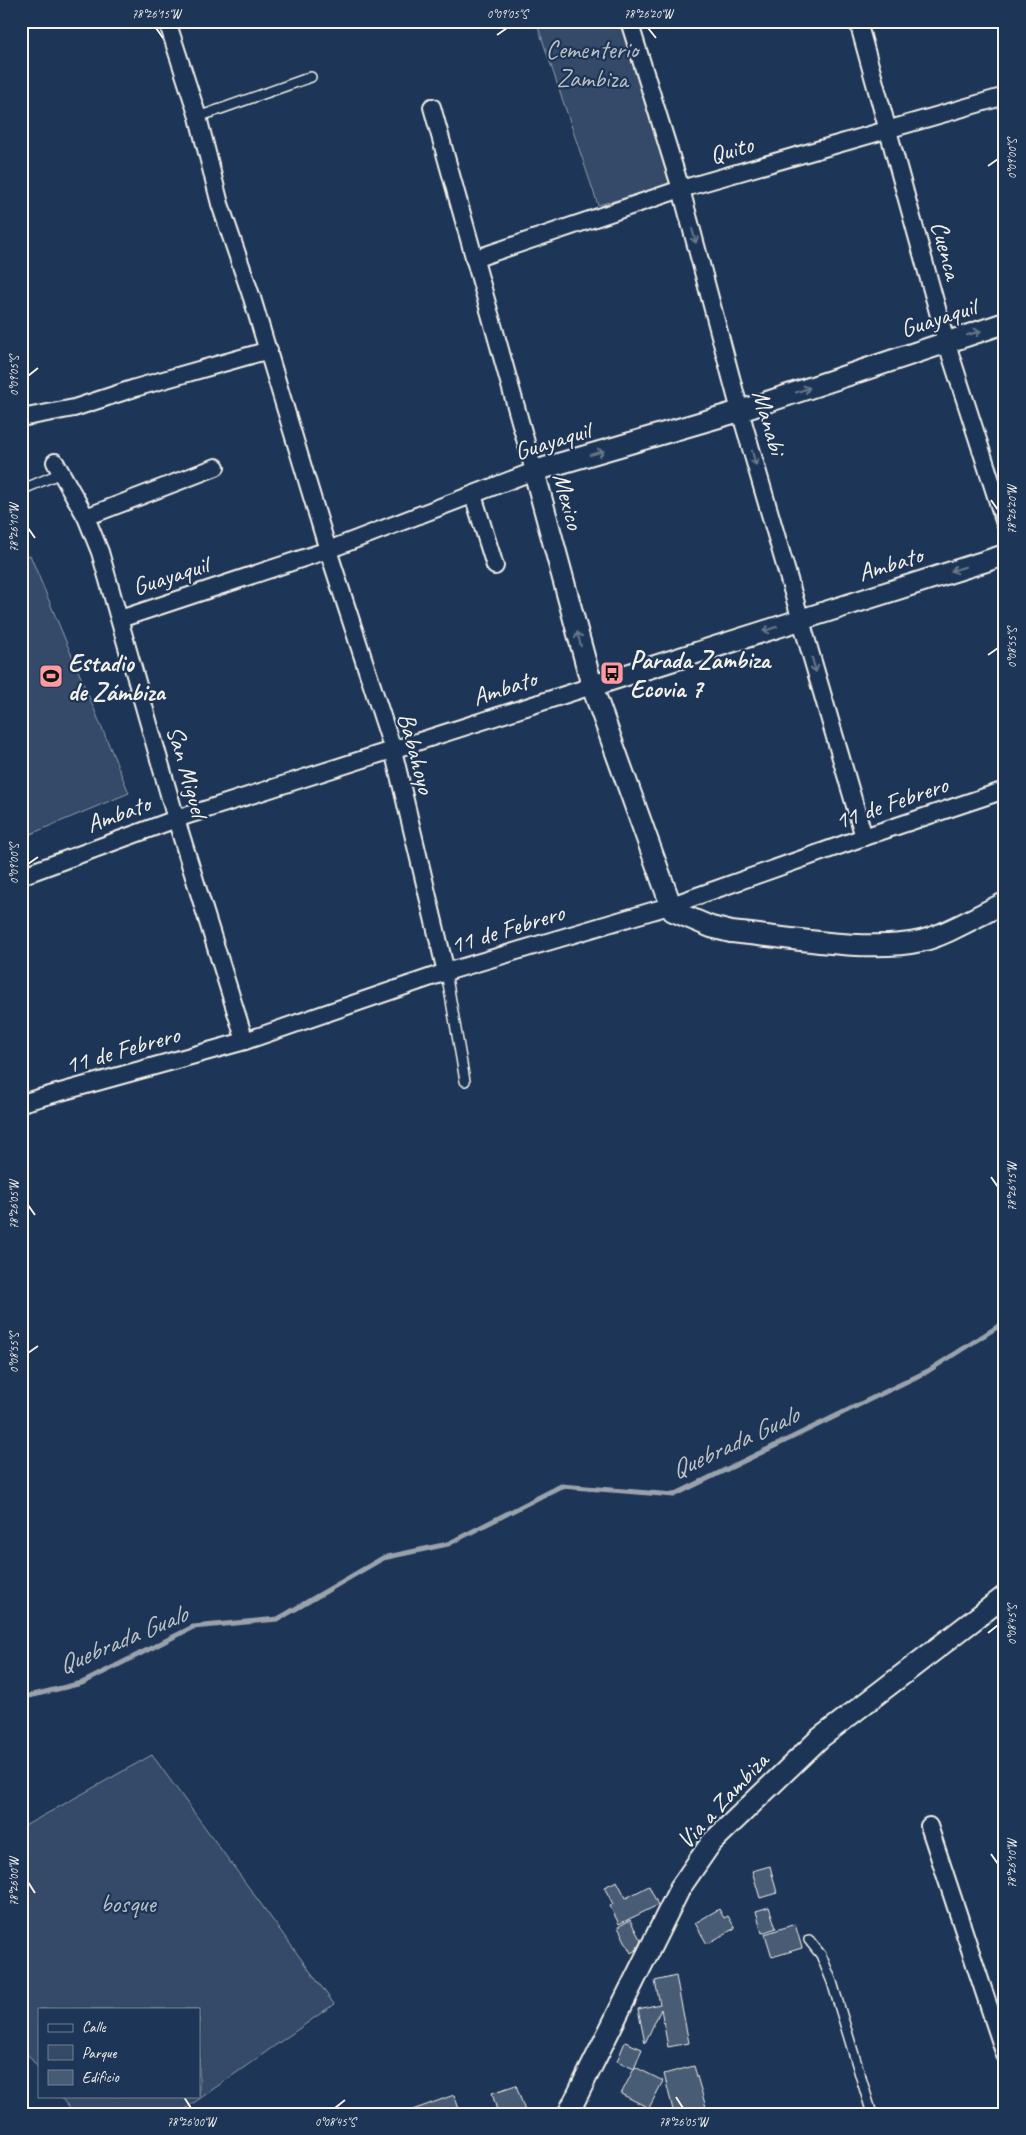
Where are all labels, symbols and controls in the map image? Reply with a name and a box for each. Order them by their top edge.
text: 78°26'15"W [132,6,183,22]
text: 0°09'05"S [487,6,529,22]
text: 78°26'20"W [624,6,675,22]
park label: Cementerio Zambiza [546,34,641,95]
street label: Quito [706,128,758,171]
text: 0°09'00"S [1004,137,1020,179]
street label: Cuenca [923,218,970,286]
one-way arrow [690,228,699,244]
street label: Guayaquil [896,289,985,345]
one-way arrow [965,327,981,337]
text: 0°09'05"S [6,354,22,396]
one-way arrow [795,385,810,394]
street label: Manabi [745,386,794,461]
street label: Guayaquil [510,413,599,468]
one-way arrow [589,447,605,457]
one-way arrow [750,449,759,465]
street label: Mexico [545,470,591,534]
text: 78°26'20"W [1004,483,1020,534]
text: 78°26'10"W [6,501,22,552]
street label: Ambato [854,538,929,589]
street label: Guayaquil [128,547,217,603]
one-way arrow [951,565,967,575]
one-way arrow [762,624,778,634]
text: 0°08'55"S [1004,626,1020,668]
one-way arrow [574,631,583,647]
place label: Parada Zambiza Ecovia 7 [630,644,772,705]
place label: Estadio de Zámbiza [68,647,167,708]
one-way arrow [810,657,820,673]
bus stop icon: Parada Zambiza Ecovia 7 [599,660,625,686]
street label: Ambato [468,662,543,713]
sports icon: Estadio de Zámbiza [38,663,64,689]
street label: Babahoyo [390,709,442,798]
street label: San Miguel [159,722,217,825]
street label: 11 de Febrero [831,768,953,837]
street label: Ambato [82,787,158,840]
text: 0°09'00"S [6,842,22,884]
street label: 11 de Febrero [446,896,569,961]
street label: 11 de Febrero [61,1018,184,1082]
text: 78°26'15"W [1004,1160,1020,1211]
text: 78°26'05"W [6,1178,22,1229]
text: 0°08'55"S [6,1331,22,1373]
water label: Quebrada Gualo [665,1397,807,1486]
water label: Quebrada Gualo [53,1596,195,1681]
text: 0°08'45"S [1004,1603,1020,1645]
street label: Via a Zambiza [670,1744,778,1856]
text: 78°26'10"W [1004,1837,1020,1888]
text: 78°26'00"W [6,1855,22,1906]
park label: bosque [100,1888,157,1920]
legend [38,2008,200,2098]
text: Calle [82,2018,107,2037]
text: Parque [82,2044,118,2063]
text: Edificio [82,2068,120,2087]
text: 78°26'00"W [167,2114,218,2130]
text: 0°08'45"S [315,2114,357,2130]
text: 78°26'05"W [659,2114,710,2130]

